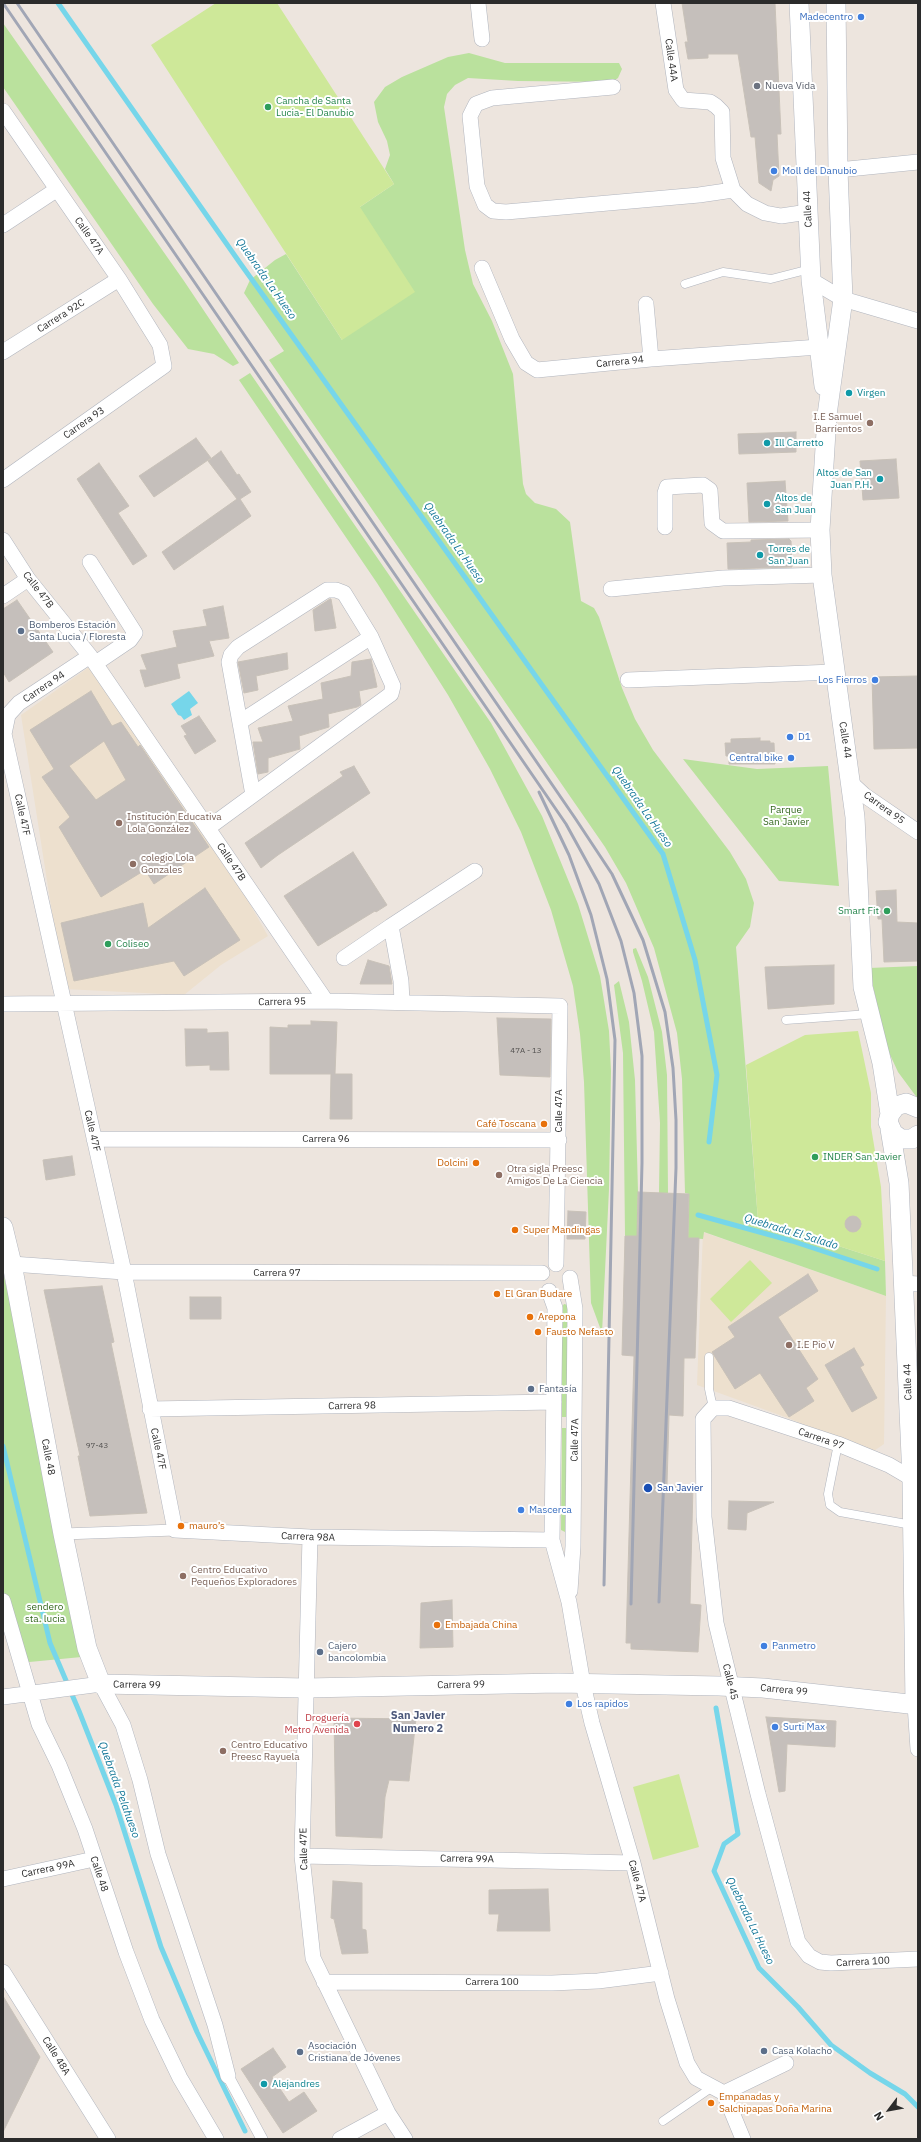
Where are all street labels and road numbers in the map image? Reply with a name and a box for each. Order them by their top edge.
street label: Calle 44A [662,38,680,82]
street label: Calle 44 [801,190,815,228]
street label: Calle 47A [72,215,106,257]
street label: Carrera 92C [35,297,87,335]
street label: Carrera 94 [596,354,644,370]
street label: Carrera 93 [61,404,107,442]
street label: Calle 47B [20,569,56,611]
street label: Carrera 94 [21,669,67,705]
street label: Calle 44 [836,721,854,759]
street label: Carrera 95 [861,789,907,827]
street label: Calle 47F [12,793,32,837]
street label: Calle 47B [214,841,248,883]
street label: Carrera 95 [258,996,306,1008]
street label: Calle 47A [553,1089,565,1133]
street label: Calle 47F [81,1109,103,1153]
street label: Carrera 96 [302,1133,350,1145]
street label: Carrera 97 [253,1267,301,1279]
street label: Calle 44 [901,1363,915,1401]
street label: Carrera 98 [328,1400,376,1412]
street label: Calle 47A [569,1418,581,1462]
street label: Carrera 97 [797,1426,845,1452]
street label: Calle 47F [148,1427,168,1471]
street label: Calle 48 [39,1438,57,1476]
street label: Carrera 98A [281,1530,335,1544]
street label: Calle 45 [720,1663,740,1701]
street label: Carrera 99 [113,1679,161,1691]
street label: Carrera 99 [437,1679,485,1691]
street label: Carrera 99 [760,1682,808,1698]
street label: Calle 47E [298,1828,310,1870]
street label: Carrera 99A [440,1853,494,1865]
street label: Calle 48 [87,1855,111,1893]
street label: Carrera 99A [20,1858,76,1880]
street label: Calle 47A [626,1859,648,1903]
street label: Carrera 100 [836,1955,890,1969]
street label: Carrera 100 [465,1976,519,1988]
street label: Calle 48A [39,2035,73,2077]

